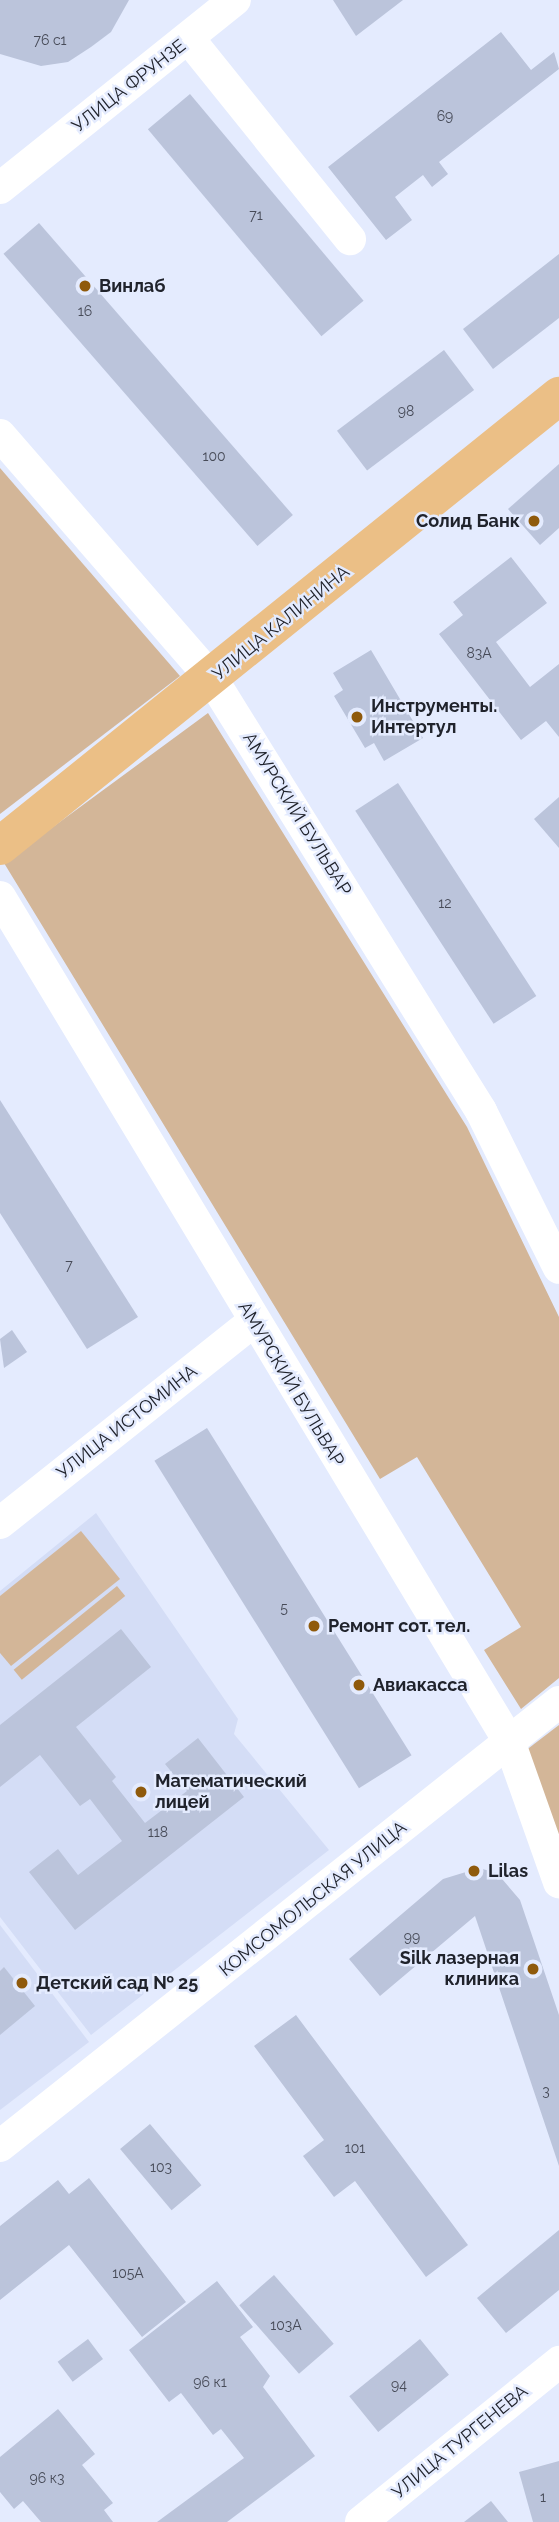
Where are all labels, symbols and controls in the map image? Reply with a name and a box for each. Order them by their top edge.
house number: 76 с1 [33,32,67,48]
street label: УЛИЦА ФРУНЗЕ [68,35,190,137]
house number: 69 [437,108,453,124]
house number: 71 [249,207,263,223]
place label: Винлаб [99,275,165,297]
marker: Винлаб [77,278,93,294]
house number: 16 [78,303,92,319]
house number: 98 [398,403,414,419]
house number: 100 [202,448,226,464]
place label: Солид Банк [416,510,520,532]
marker: Солид Банк [526,513,542,529]
street label: УЛИЦА КАЛИНИНА [208,561,354,685]
house number: 83А [466,645,492,661]
place label: Инструменты. Интертул [371,696,497,738]
marker: Инструменты. Интертул [349,709,365,725]
street label: АМУРСКИЙ БУЛЬВАР [238,729,356,899]
house number: 12 [438,895,452,911]
house number: 7 [65,1257,73,1273]
street label: АМУРСКИЙ БУЛЬВАР [233,1298,349,1470]
street label: УЛИЦА ИСТОМИНА [52,1360,202,1484]
house number: 5 [280,1600,288,1616]
place label: Ремонт сот. тел. [328,1615,470,1637]
marker: Ремонт сот. тел. [306,1618,322,1634]
place label: Авиакасса [373,1674,468,1696]
marker: Авиакасса [351,1677,367,1693]
place label: Математический лицей [155,1771,307,1814]
marker: Математический лицей [133,1784,149,1800]
street label: КОМСОМОЛЬСКАЯ УЛИЦА [215,1817,411,1981]
house number: 118 [148,1824,168,1840]
place label: Lilas [488,1860,528,1882]
marker: Lilas [466,1863,482,1879]
house number: 99 [404,1929,420,1945]
place label: Silk лазерная клиника [400,1948,519,1990]
marker: Silk лазерная клиника [525,1961,541,1977]
place label: Детский сад № 25 [36,1972,198,1994]
marker: Детский сад № 25 [14,1975,30,1991]
house number: 3 [542,2083,550,2099]
house number: 101 [345,2140,365,2156]
house number: 103 [150,2159,172,2175]
house number: 105А [112,2265,144,2281]
house number: 103А [270,2317,302,2333]
house number: 96 к1 [193,2374,227,2390]
house number: 94 [391,2377,407,2393]
street label: УЛИЦА ТУРГЕНЕВА [387,2380,533,2504]
house number: 96 к3 [30,2470,64,2486]
house number: 1 [540,2489,546,2505]

